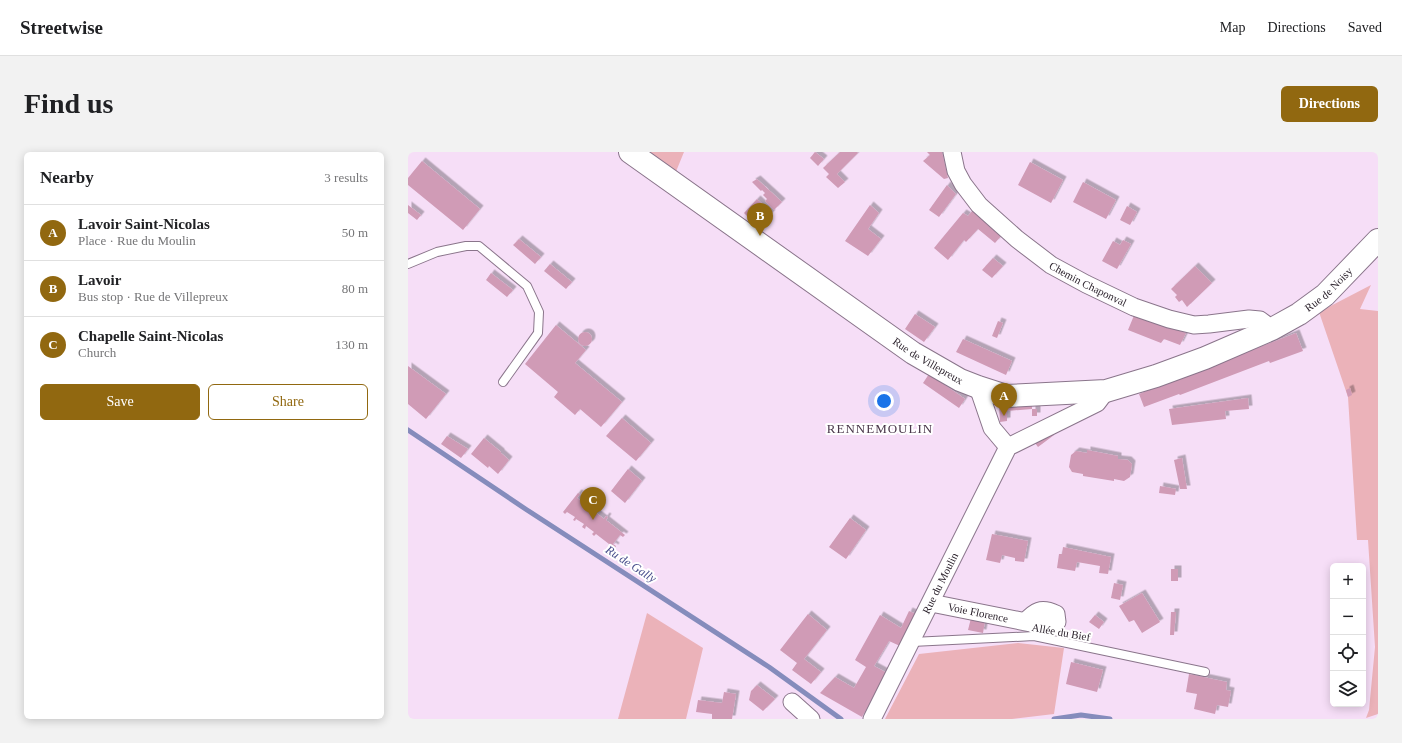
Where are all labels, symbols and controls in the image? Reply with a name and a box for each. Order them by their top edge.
text: Streetwise [20,17,103,38]
text: Map [1220,20,1245,35]
text: Directions [1267,20,1326,35]
text: Saved [1348,20,1382,35]
button: Directions [1281,86,1378,122]
text: Find us [24,88,114,119]
text: Nearby [40,168,94,187]
text: 3 results [324,170,368,185]
pin: B [747,203,773,236]
text: Lavoir Saint-Nicolas [78,216,210,232]
text: A [48,225,58,240]
text: 50 m [342,225,368,240]
text: Place · Rue du Moulin [78,233,196,248]
street label: Chemin Chaponval [1047,259,1129,309]
street label: Rue de Noisy [1302,264,1355,314]
text: Lavoir [78,272,121,288]
text: B [49,281,57,296]
text: 80 m [342,281,368,296]
text: Bus stop · Rue de Villepreux [78,289,228,304]
text: Chapelle Saint-Nicolas [78,328,223,344]
street label: Rue de Villepreux [891,335,966,387]
text: C [48,337,58,352]
text: 130 m [335,337,368,352]
text: Church [78,345,116,360]
pin: A [991,383,1017,416]
button: Save [40,384,200,420]
button: Share [208,384,368,420]
your location [874,391,894,411]
district label: RENNEMOULIN [827,421,933,436]
pin: C [580,487,606,520]
water label: Ru de Gally [602,542,659,586]
street label: Rue du Moulin [920,550,960,616]
map controls [1330,563,1366,707]
button: + [1330,563,1366,599]
button: − [1330,599,1366,635]
street label: Voie Florence [947,601,1009,624]
street label: Allée du Bief [1031,621,1092,643]
button: locate [1330,635,1366,671]
button: layers [1330,671,1366,707]

